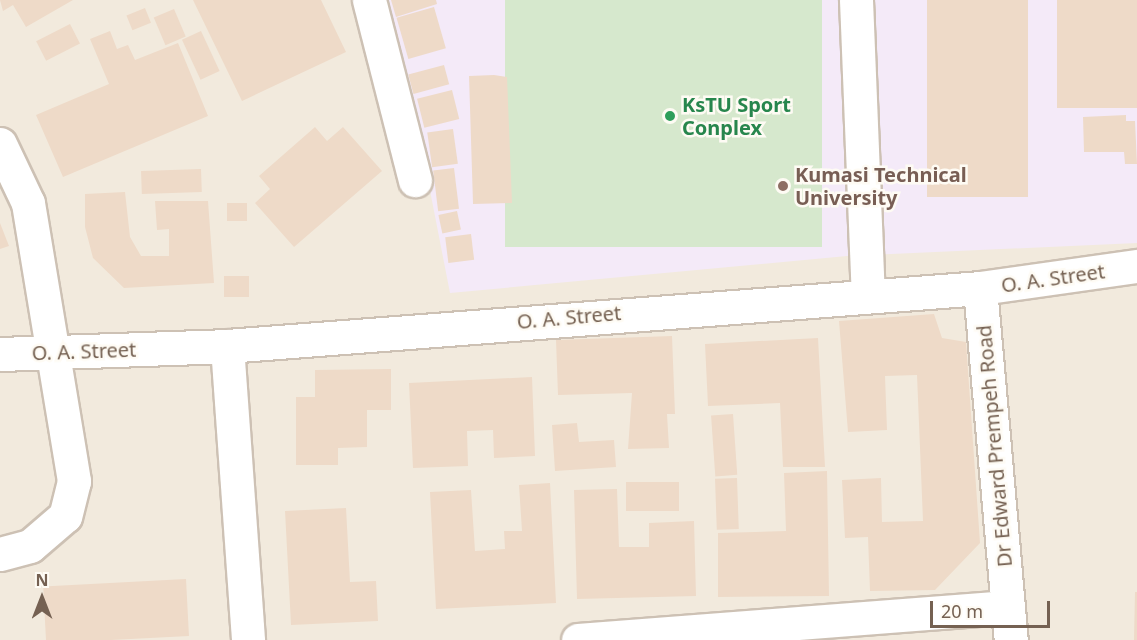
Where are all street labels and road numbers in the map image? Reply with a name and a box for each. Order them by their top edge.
street label: O. A. Street [1000,259,1106,297]
street label: O. A. Street [516,300,622,334]
street label: Dr Edward Prempeh Road [971,324,1017,568]
street label: O. A. Street [31,337,137,365]

